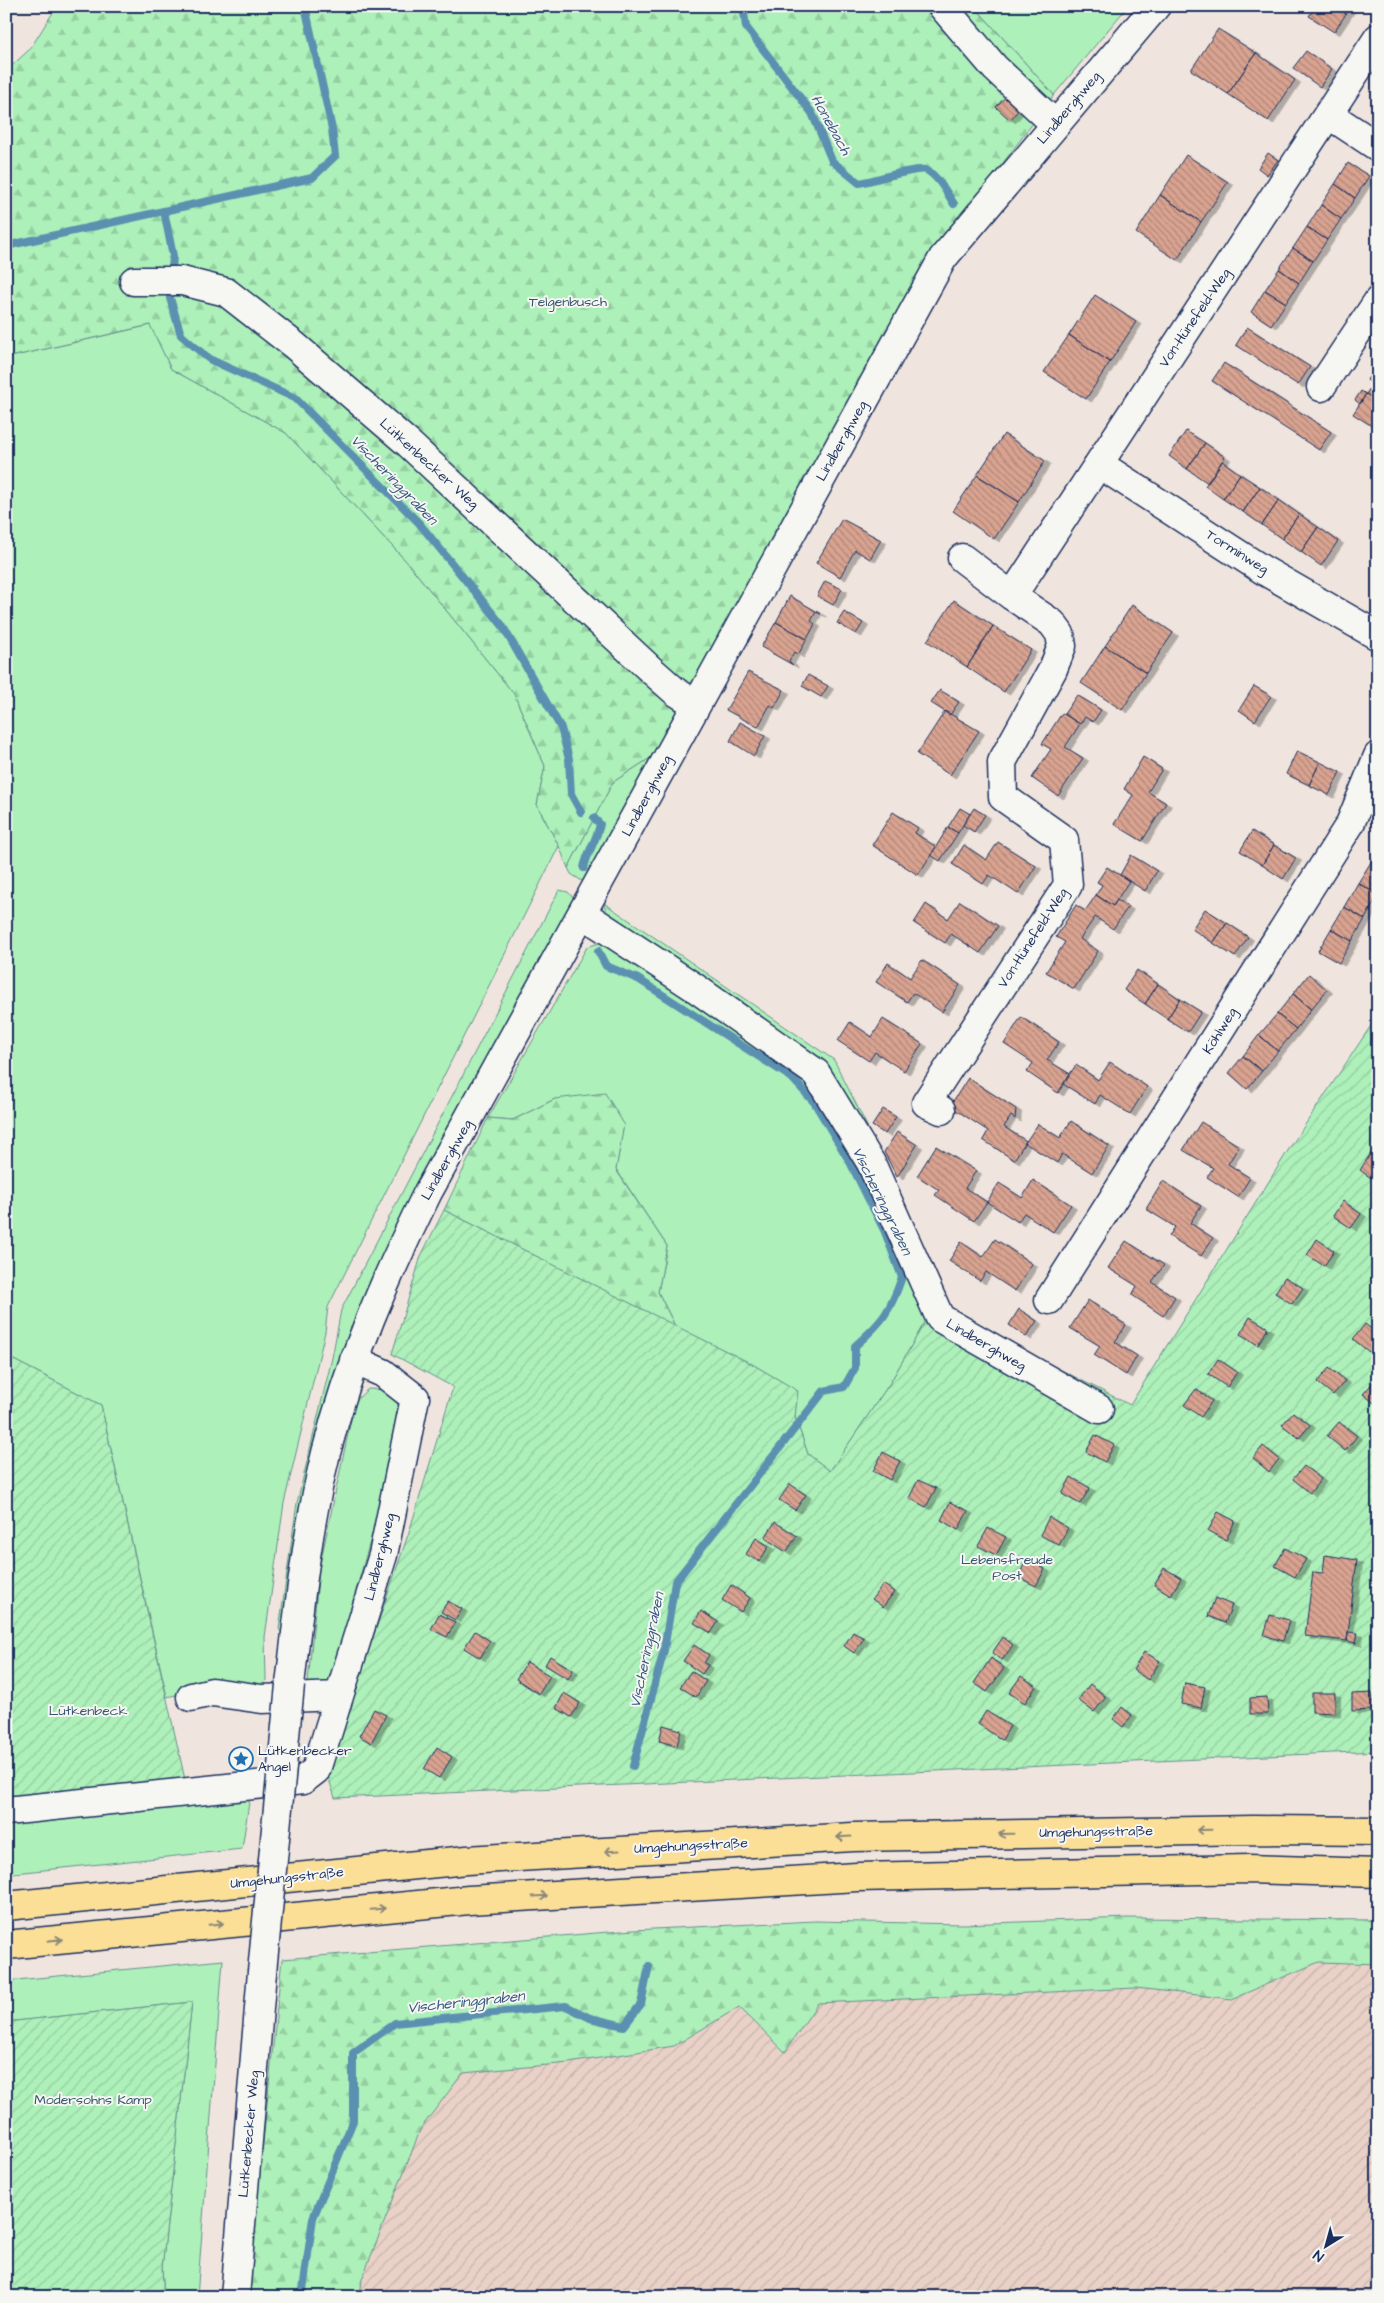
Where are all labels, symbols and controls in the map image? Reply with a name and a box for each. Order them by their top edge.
street label: Lindberghweg [1033,67,1105,149]
water label: Honebach [806,91,856,160]
street label: Von-Hünefeld-Weg [1154,264,1236,372]
park label: Telgenbusch [529,292,607,312]
street label: Lindberghweg [812,397,872,485]
street label: Lütkenbecker Weg [375,414,483,514]
water label: Vischeringgraben [345,430,443,531]
street label: Torminweg [1202,525,1272,579]
street label: Lindberghweg [617,752,677,840]
street label: Von-Hünefeld-Weg [993,884,1073,992]
street label: Köhlweg [1198,1004,1242,1058]
street label: Lindberghweg [417,1116,477,1204]
water label: Vischeringgraben [846,1144,918,1260]
street label: Lindberghweg [942,1314,1030,1376]
street label: Lindberghweg [359,1511,401,1603]
park label: Lebensfreude Post [961,1550,1054,1586]
water label: Vischeringgraben [624,1589,671,1710]
park label: Lütkenbeck [49,1701,128,1721]
place label: Lütkenbecker Angel [258,1741,352,1777]
place icon: Lütkenbecker Angel [228,1746,254,1772]
street label: Umgehungsstraße [1039,1821,1154,1843]
one-way arrow [1196,1826,1212,1835]
one-way arrow [999,1829,1015,1839]
street label: Umgehungsstraße [634,1833,749,1859]
one-way arrow [836,1833,852,1842]
one-way arrow [604,1847,620,1856]
street label: Umgehungsstraße [229,1862,345,1894]
one-way arrow [532,1891,548,1900]
one-way arrow [370,1904,386,1914]
one-way arrow [208,1919,224,1929]
one-way arrow [46,1935,62,1945]
water label: Vischeringgraben [406,1985,527,2020]
street label: Lütkenbecker Weg [233,2070,265,2198]
park label: Modersohns Kamp [34,2090,152,2110]
north arrow [1302,2220,1352,2270]
text: N [1309,2245,1328,2266]

